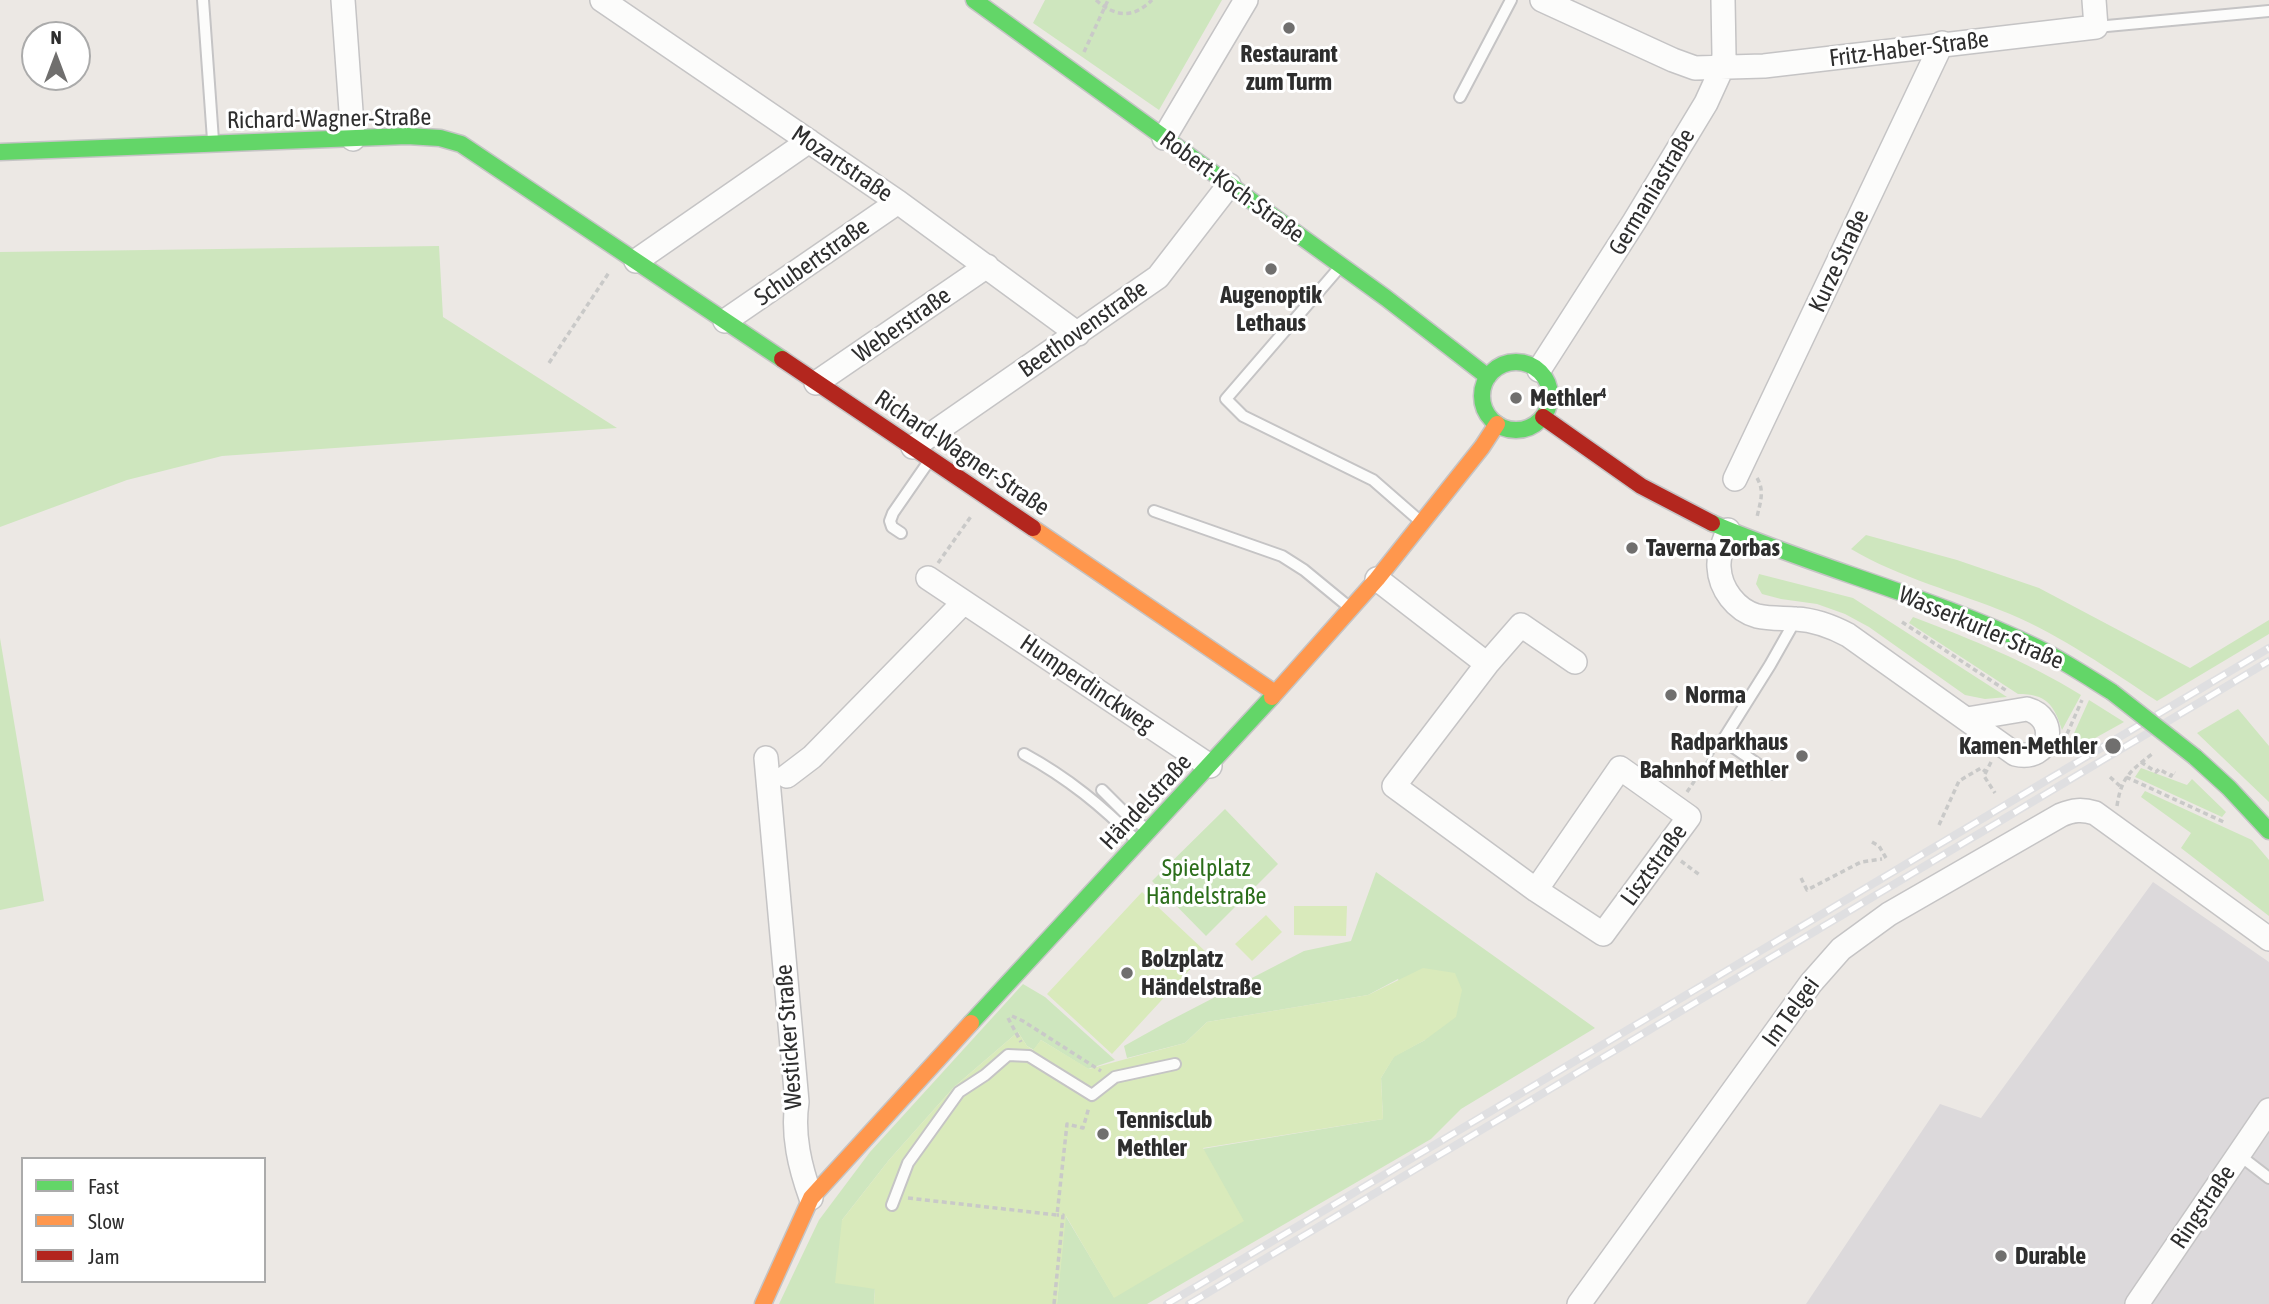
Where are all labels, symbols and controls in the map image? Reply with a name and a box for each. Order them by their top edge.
marker: Restaurant zum Turm [1281,20,1297,36]
north arrow [21,21,91,91]
street label: Fritz-Haber-Straße [1827,25,1991,73]
text: N [50,26,62,48]
place label: Restaurant zum Turm [1240,40,1338,96]
street label: Richard-Wagner-Straße [227,103,431,135]
street label: Mozartstraße [786,120,898,208]
street label: Germaniastraße [1603,123,1701,261]
street label: Robert-Koch-Straße [1154,125,1310,249]
street label: Kurze Straße [1803,205,1875,317]
street label: Schubertstraße [749,212,875,312]
marker: Augenoptik Lethaus [1263,261,1279,277]
street label: Beethovenstraße [1013,274,1153,384]
street label: Weberstraße [848,281,956,369]
place label: Augenoptik Lethaus [1220,281,1322,337]
street label: Richard-Wagner-Straße [869,384,1055,522]
place label: Methler⁴ [1530,384,1606,412]
marker: Methler⁴ [1508,390,1524,406]
place label: Taverna Zorbas [1646,534,1780,562]
marker: Taverna Zorbas [1624,540,1640,556]
street label: Wasserkurler Straße [1894,580,2068,676]
street label: Humperdinckweg [1015,629,1159,739]
place label: Norma [1685,681,1746,709]
marker: Norma [1663,687,1679,703]
place label: Radparkhaus Bahnhof Methler [1640,728,1788,784]
place label: Kamen-Methler [1959,732,2097,760]
marker: Kamen-Methler [2103,736,2123,756]
street label: Händelstraße [1094,748,1198,856]
marker: Radparkhaus Bahnhof Methler [1794,748,1810,764]
street label: Lisztstraße [1615,818,1693,912]
park label: Spielplatz Händelstraße [1146,854,1266,910]
place label: Bolzplatz Händelstraße [1141,945,1262,1001]
street label: Westicker Straße [770,963,808,1111]
marker: Bolzplatz Händelstraße [1119,965,1135,981]
street label: Im Telgei [1756,972,1826,1052]
place label: Tennisclub Methler [1117,1106,1212,1162]
marker: Tennisclub Methler [1095,1126,1111,1142]
legend [21,1157,266,1283]
street label: Ringstraße [2165,1160,2241,1254]
text: Fast [88,1174,119,1198]
text: Slow [88,1209,124,1233]
place label: Durable [2015,1242,2086,1270]
text: Jam [88,1244,120,1268]
marker: Durable [1993,1248,2009,1264]

